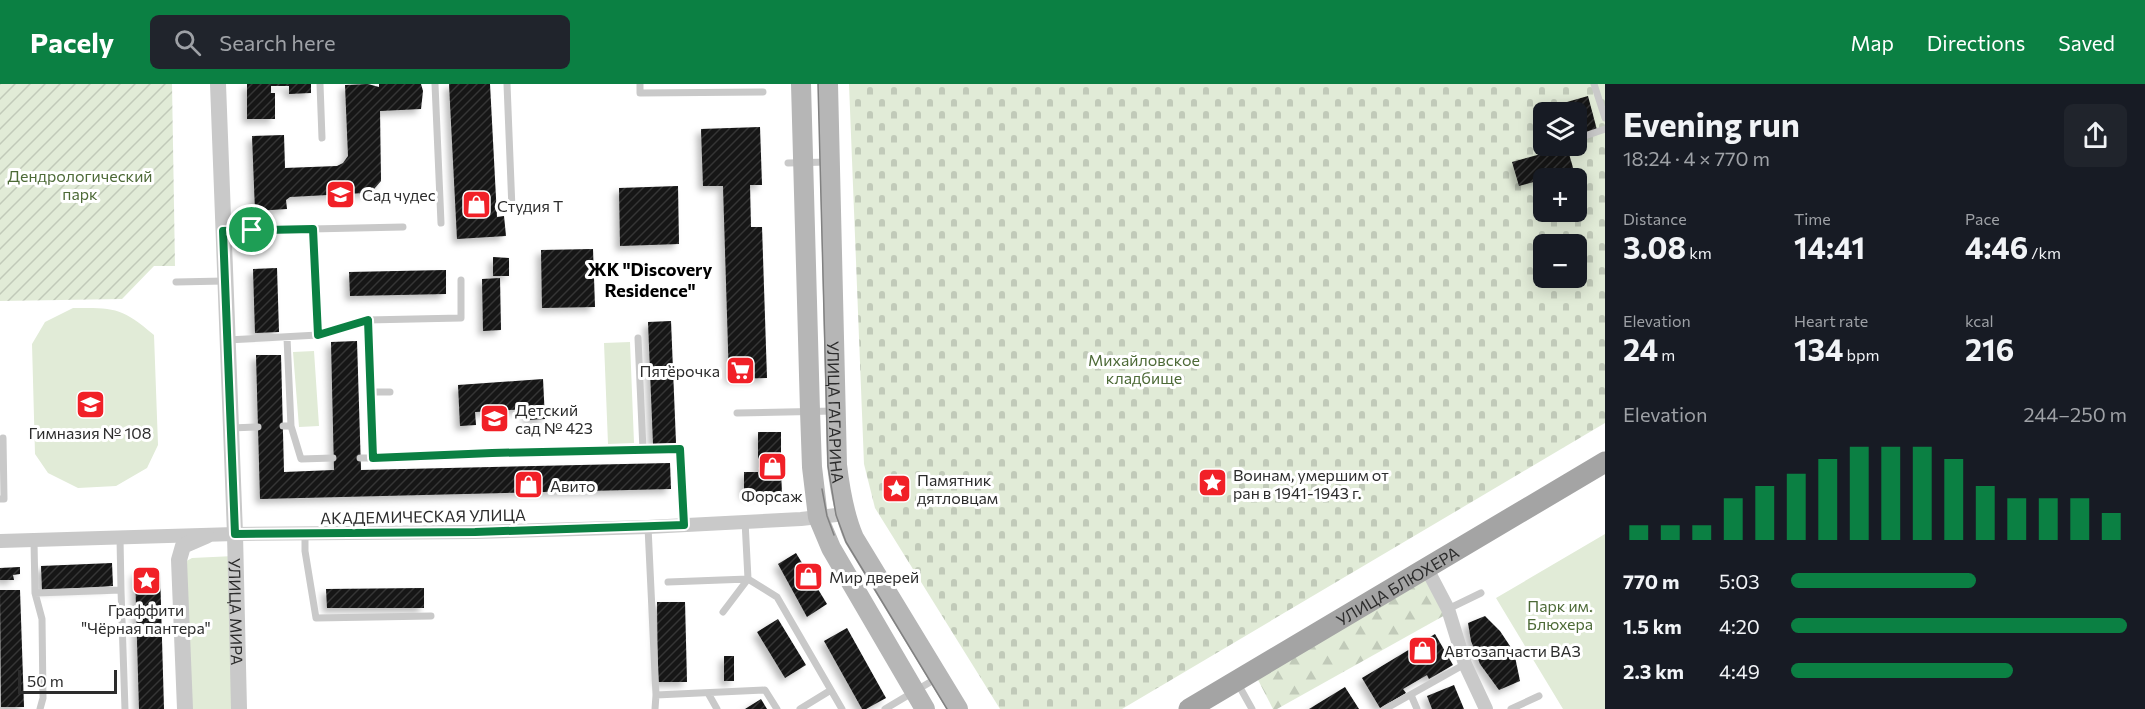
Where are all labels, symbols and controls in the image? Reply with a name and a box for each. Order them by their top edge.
search box [150,15,570,69]
text: Pacely [30,25,114,59]
icon: search [171,26,204,59]
text: Search here [219,29,336,56]
text: Map [1851,30,1894,55]
text: Directions [1927,30,2025,55]
text: Saved [2058,30,2115,55]
map controls [1533,102,1587,288]
button: layers [1533,102,1587,156]
text: Evening run [1623,103,1800,144]
button: share [2064,104,2127,167]
text: 18:24 · 4 × 770 m [1623,146,1770,170]
park label: Дендрологический парк [7,166,153,203]
button: + [1533,168,1587,222]
school or university icon: Сад чудес [325,178,357,210]
place label: Сад чудес [362,185,436,204]
shop icon: Студия Т [460,189,492,221]
place label: Студия Т [497,196,563,215]
pin [226,204,277,255]
text: Distance [1623,209,1687,228]
text: Time [1794,209,1831,228]
text: Pace [1965,209,2000,228]
icon: arrive [235,213,268,246]
text: 3.08 [1623,228,1686,265]
text: 14:41 [1794,228,1865,265]
text: 4:46 [1965,228,2028,265]
button: − [1533,234,1587,288]
text: km [1686,243,1712,262]
text: /km [2028,243,2061,262]
district label: ЖК "Discovery Residence" [588,258,713,301]
text: Elevation [1623,311,1691,330]
text: Heart rate [1794,311,1868,330]
text: kcal [1965,311,1994,330]
text: 24 [1623,330,1658,367]
text: 134 [1794,330,1843,367]
text: 216 [1965,330,2014,367]
street label: УЛИЦА ГАГАРИНА [825,341,849,484]
text: m [1658,345,1675,364]
text: bpm [1843,345,1879,364]
park label: Михайловское кладбище [1088,350,1200,387]
supermarket icon: Пятёрочка [725,354,757,386]
place label: Пятёрочка [640,361,720,380]
school or university icon: Гимназия № 108 [74,388,106,420]
place label: Детский сад № 423 [515,400,593,437]
school or university icon: Детский сад № 423 [478,402,510,434]
text: Elevation [1623,402,1708,426]
text: 244–250 m [2024,402,2127,426]
place label: Гимназия № 108 [29,423,151,442]
shop icon: Форсаж [756,451,788,483]
place label: Воинам, умершим от ран в 1941-1943 г. [1233,465,1389,502]
place icon: Воинам, умершим от ран в 1941-1943 г. [1196,467,1228,499]
shop icon: Авито [513,469,545,501]
place label: Памятник дятловцам [917,470,998,507]
place icon: Памятник дятловцам [880,472,912,504]
place label: Авито [550,476,596,495]
place label: Форсаж [741,486,803,505]
street label: АКАДЕМИЧЕСКАЯ УЛИЦА [320,505,526,527]
street label: УЛИЦА БЛЮХЕРА [1332,542,1462,629]
street label: УЛИЦА МИРА [226,558,248,666]
shop icon: Мир дверей [792,560,824,592]
place icon: Граффити "Чёрная пантера" [130,565,162,597]
place label: Мир дверей [829,567,919,586]
text: 770 m [1623,569,1679,593]
text: 5:03 [1719,569,1760,593]
park label: Парк им. Блюхера [1527,596,1593,633]
place label: Граффити "Чёрная пантера" [81,600,211,637]
text: 1.5 km [1623,614,1682,638]
text: 4:20 [1719,614,1760,638]
shop icon: Автозапчасти ВАЗ [1407,634,1439,666]
place label: Автозапчасти ВАЗ [1444,641,1581,660]
text: 2.3 km [1623,659,1684,683]
text: 4:49 [1719,659,1760,683]
scale bar [18,667,117,694]
text: 50 m [27,671,64,690]

